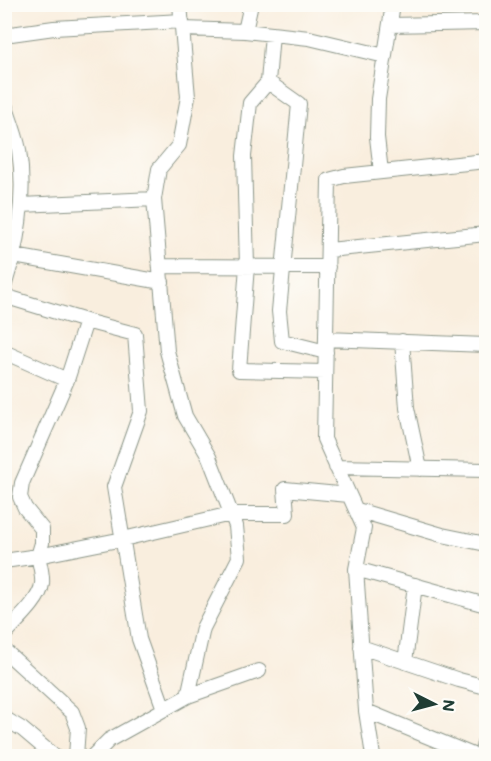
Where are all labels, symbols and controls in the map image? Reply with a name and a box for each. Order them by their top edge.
north arrow [404,674,464,734]
text: N [438,698,460,713]

